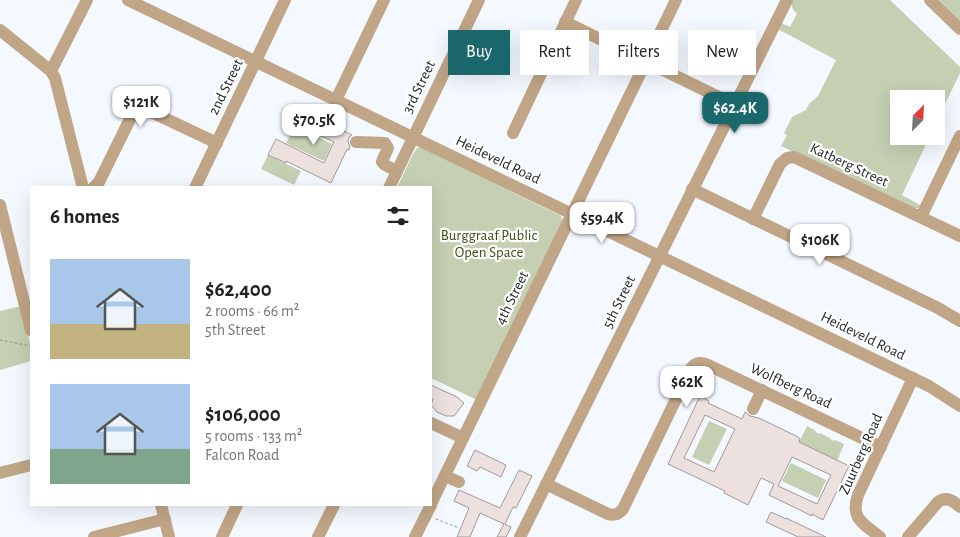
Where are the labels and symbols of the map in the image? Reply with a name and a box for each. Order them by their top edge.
street label: 2nd Street [206,57,246,117]
street label: 3rd Street [400,58,438,116]
pin: $121K [106,86,176,128]
north arrow [890,90,945,145]
pin: $62.4K [694,92,776,134]
pin: $70.5K [273,104,355,146]
street label: Heideveld Road [453,133,543,187]
street label: Katberg Street [808,140,891,190]
pin: $59.4K [561,202,643,244]
pin: $106K [785,224,855,266]
park label: Burggraaf Public Open Space [441,228,537,260]
street label: 4th Street [493,269,531,327]
street label: 5th Street [600,273,638,331]
street label: Heideveld Road [818,309,908,363]
street label: Wolfberg Road [748,361,834,411]
pin: $62K [657,366,717,408]
street label: Zuurberg Road [836,411,886,497]

